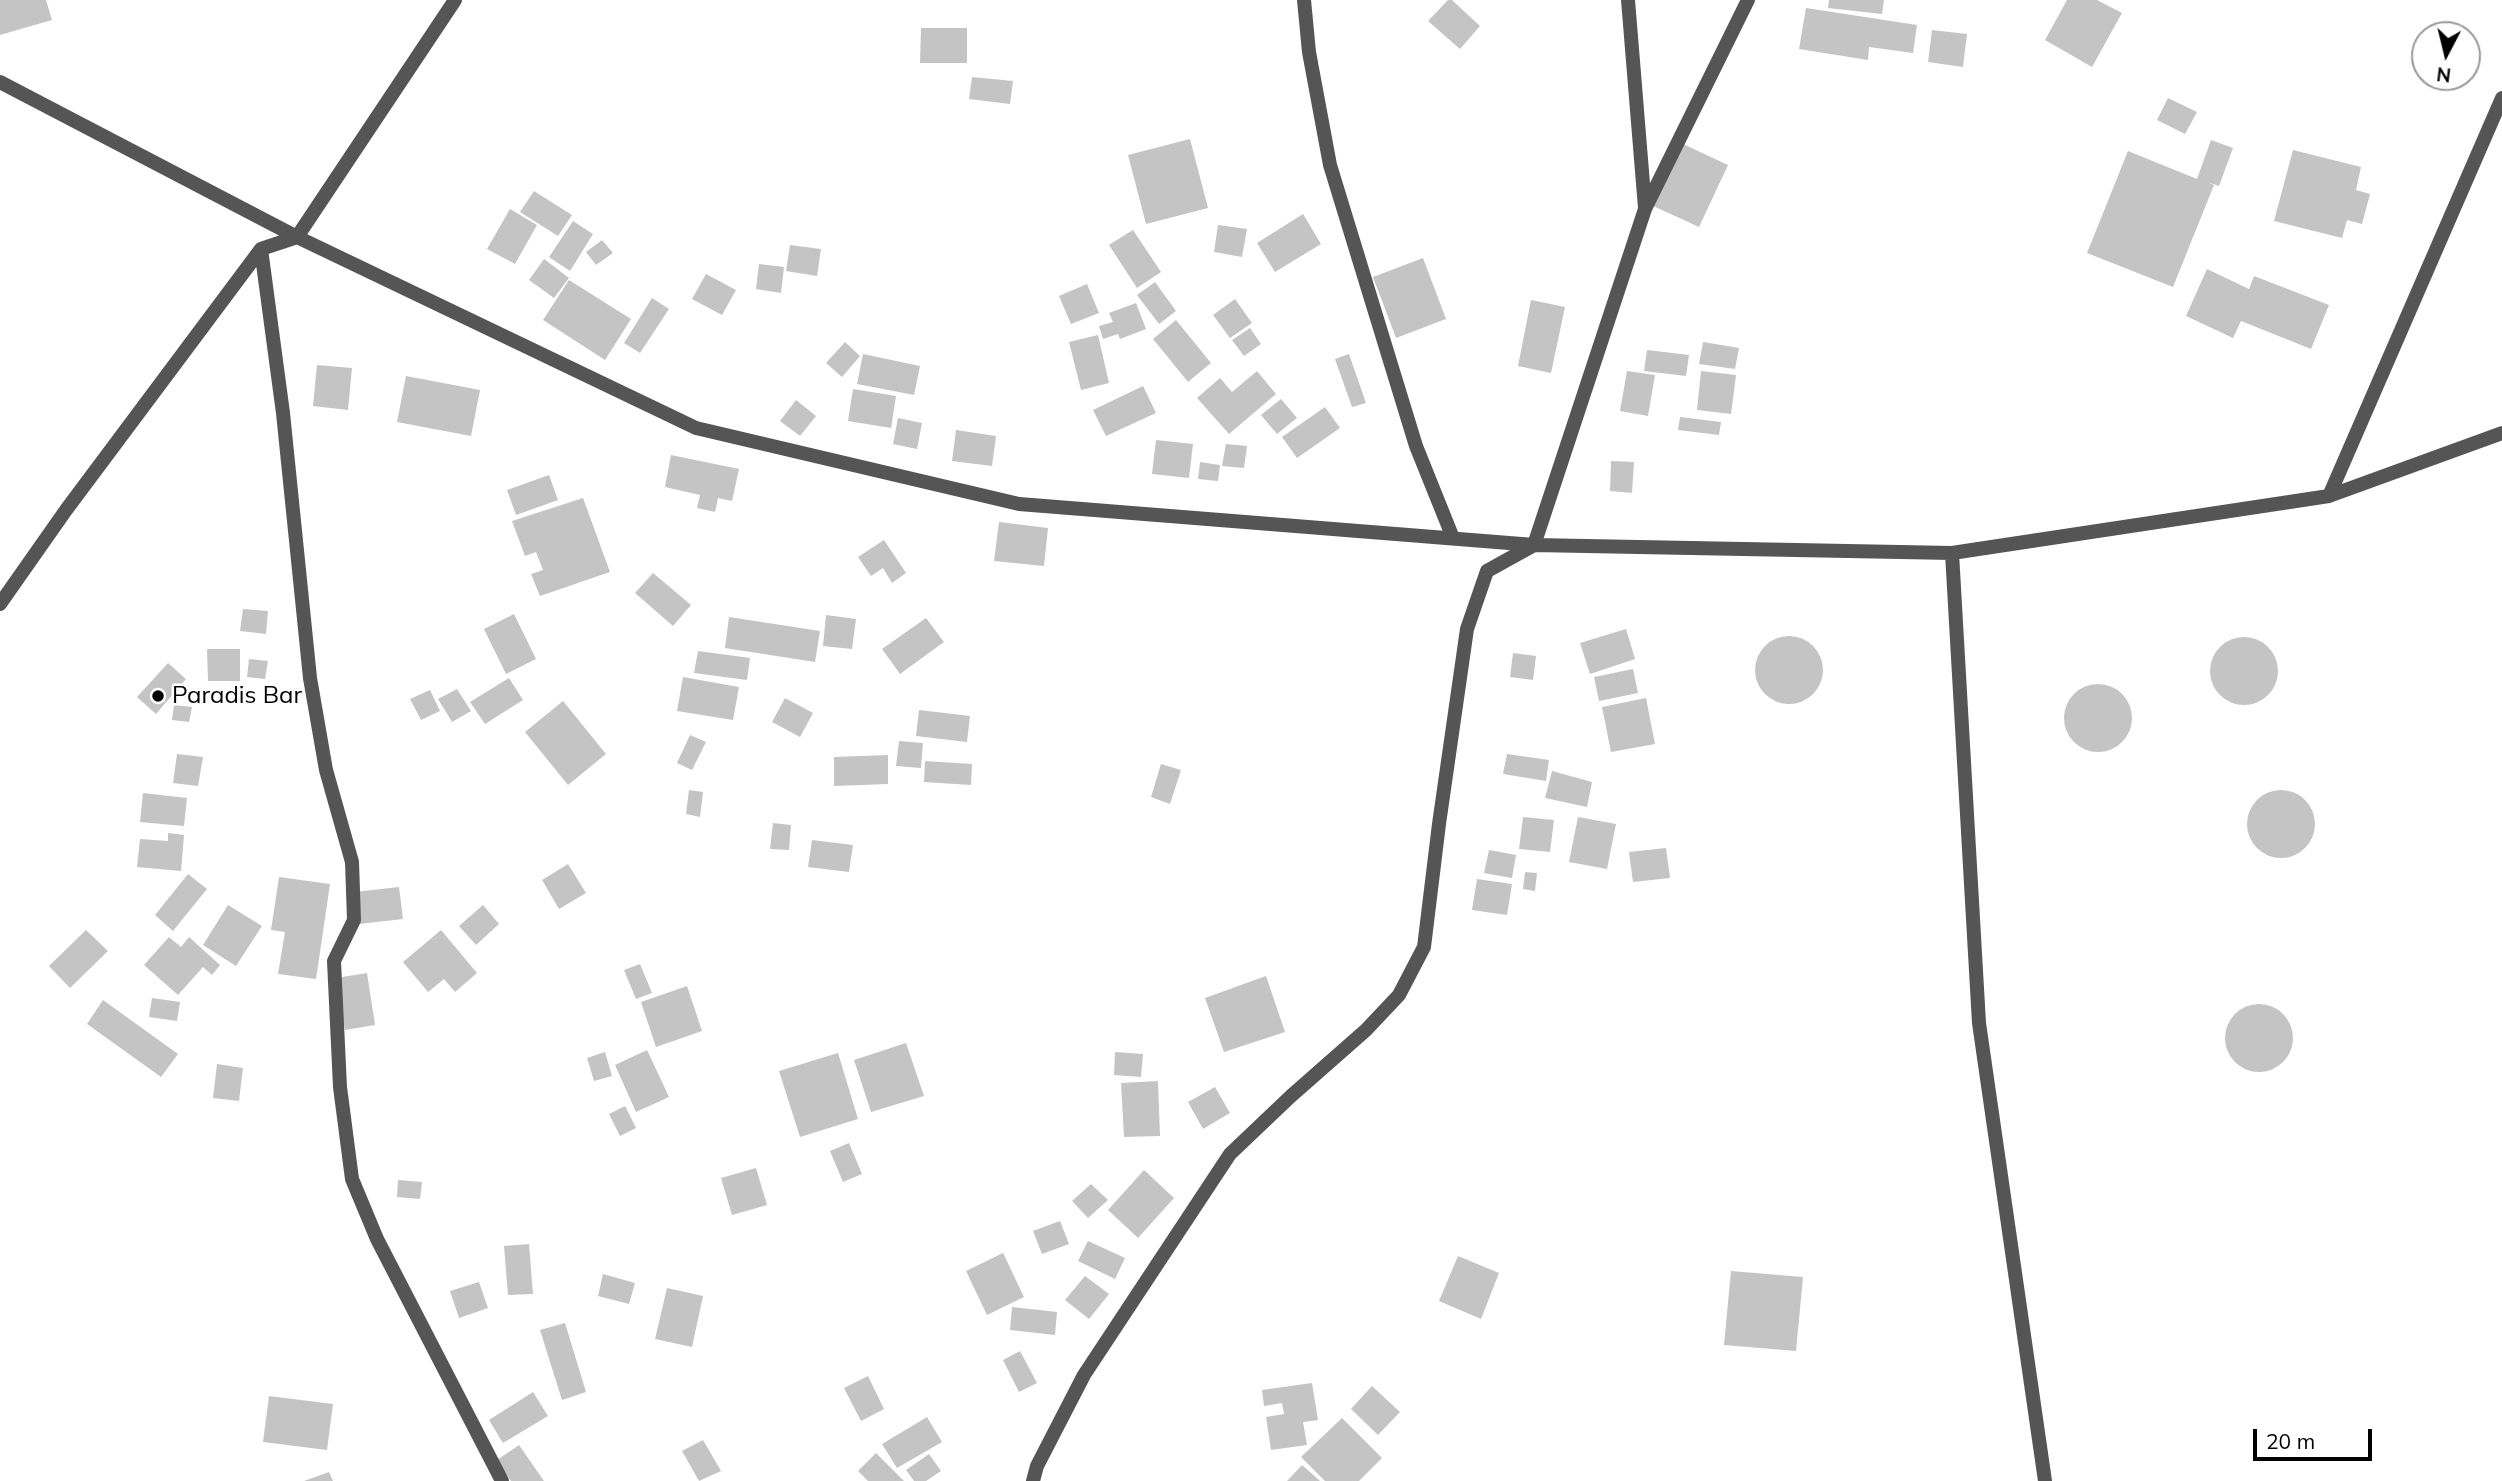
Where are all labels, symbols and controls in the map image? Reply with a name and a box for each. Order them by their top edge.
north arrow [2411,21,2481,91]
text: N [2435,62,2452,88]
place label: Paradis Bar [172,682,302,710]
marker: Paradis Bar [150,688,166,704]
scale bar [2257,1414,2376,1458]
text: 20 m [2266,1428,2315,1454]

